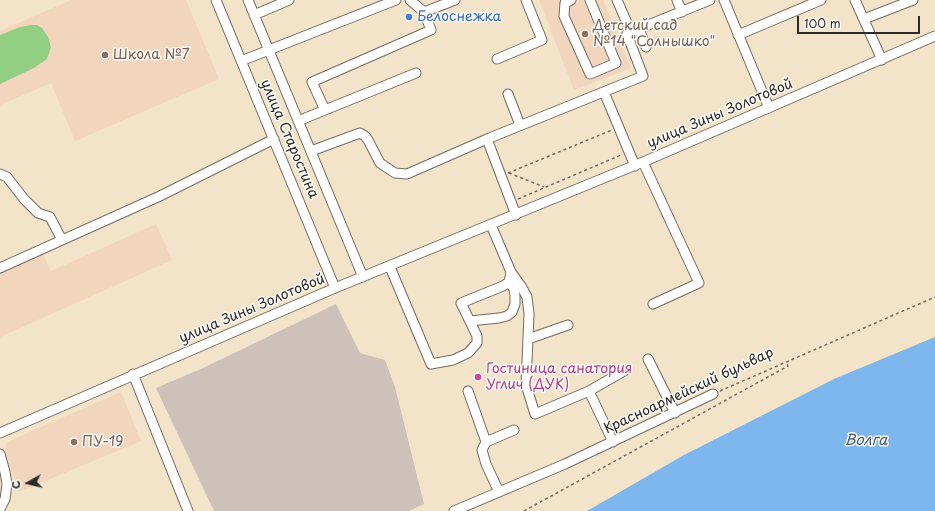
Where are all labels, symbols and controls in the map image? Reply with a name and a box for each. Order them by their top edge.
scale bar [799,8,922,34]
place label: Белоснежка [417,9,501,25]
marker: Белоснежка [404,12,414,22]
text: 100 m [804,14,841,32]
place label: Детский сад №14 "Солнышко" [593,18,715,50]
marker: Детский сад №14 "Солнышко" [580,29,590,39]
place label: Школа №7 [113,47,190,63]
marker: Школа №7 [100,50,110,60]
street label: улица Зины Золотовой [645,76,795,152]
street label: улица Старостина [256,77,322,201]
street label: улица Зины Золотовой [177,271,327,347]
street label: Красноармейский бульвар [602,344,776,438]
place label: Гостиница санатория Углич (ДУК) [486,361,632,394]
marker: Гостиница санатория Углич (ДУК) [473,372,483,382]
water label: Волга [845,432,887,450]
place label: ПУ-19 [82,434,123,450]
marker: ПУ-19 [69,437,79,447]
north arrow [8,463,48,503]
text: С [7,479,25,490]

